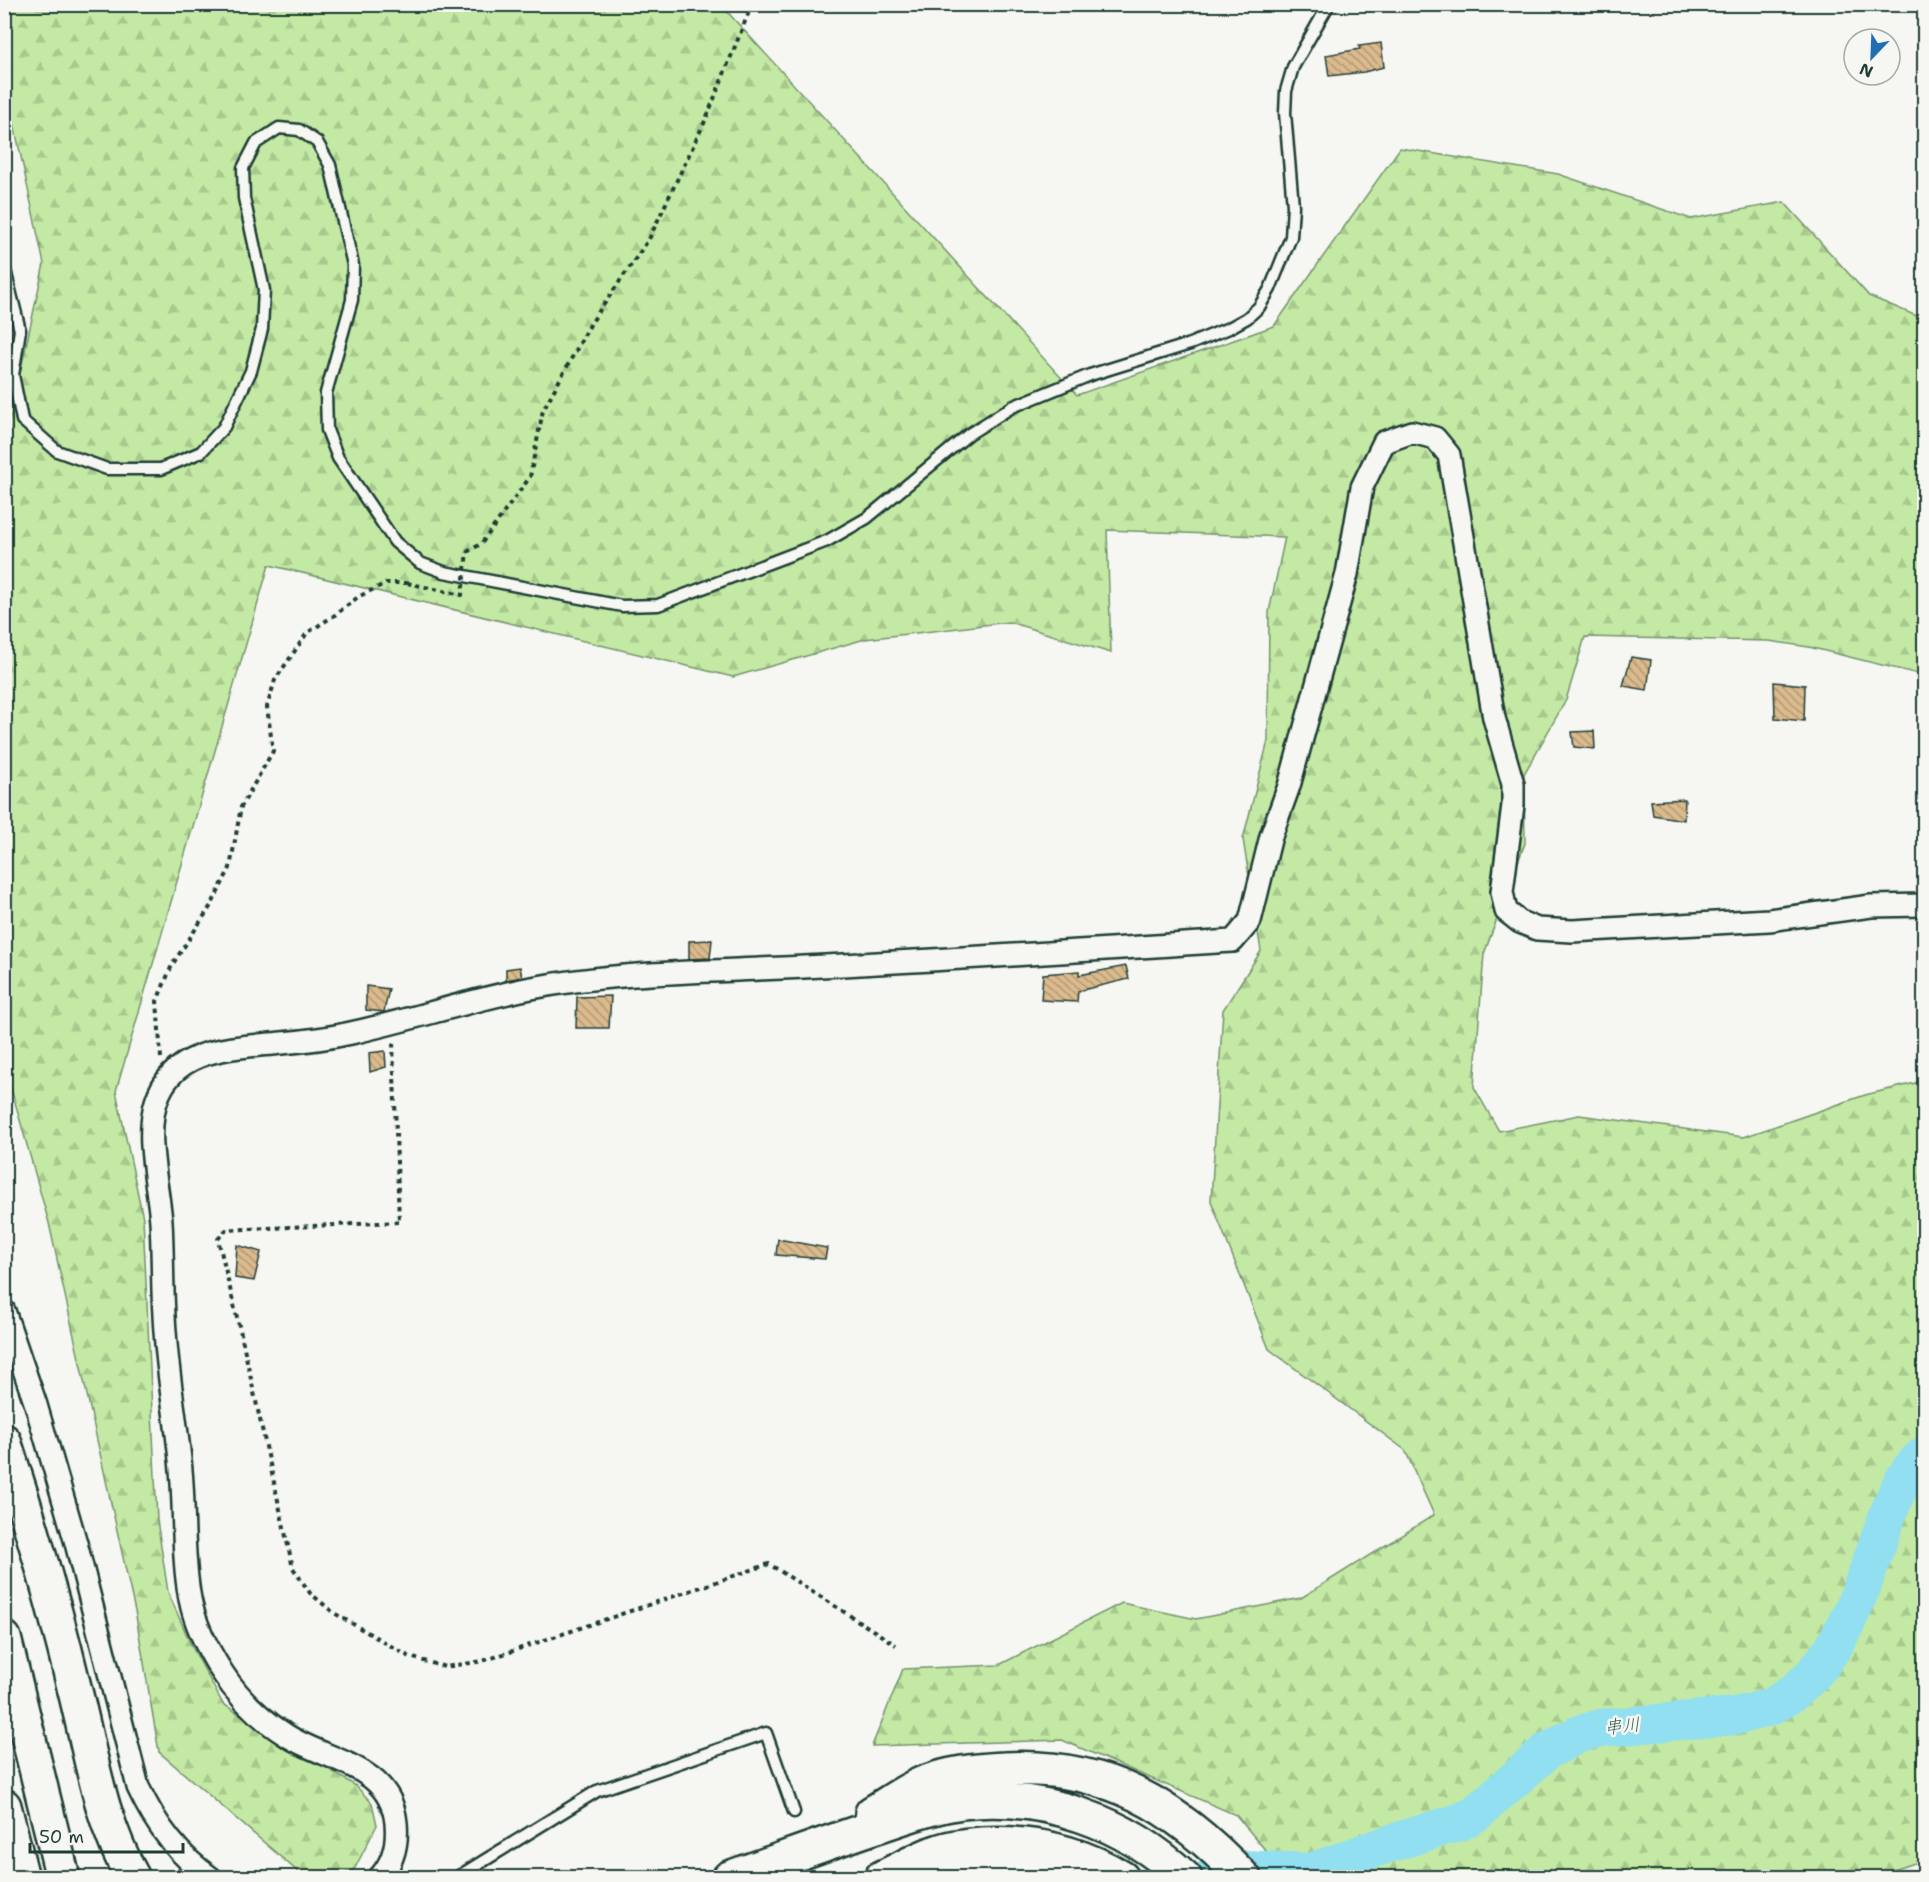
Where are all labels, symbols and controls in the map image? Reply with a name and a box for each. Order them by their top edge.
north arrow [1842,27,1902,87]
text: N [1856,58,1876,82]
water label: 串川 [1603,1712,1641,1740]
scale bar [30,1816,183,1854]
text: 50 m [39,1825,84,1849]

